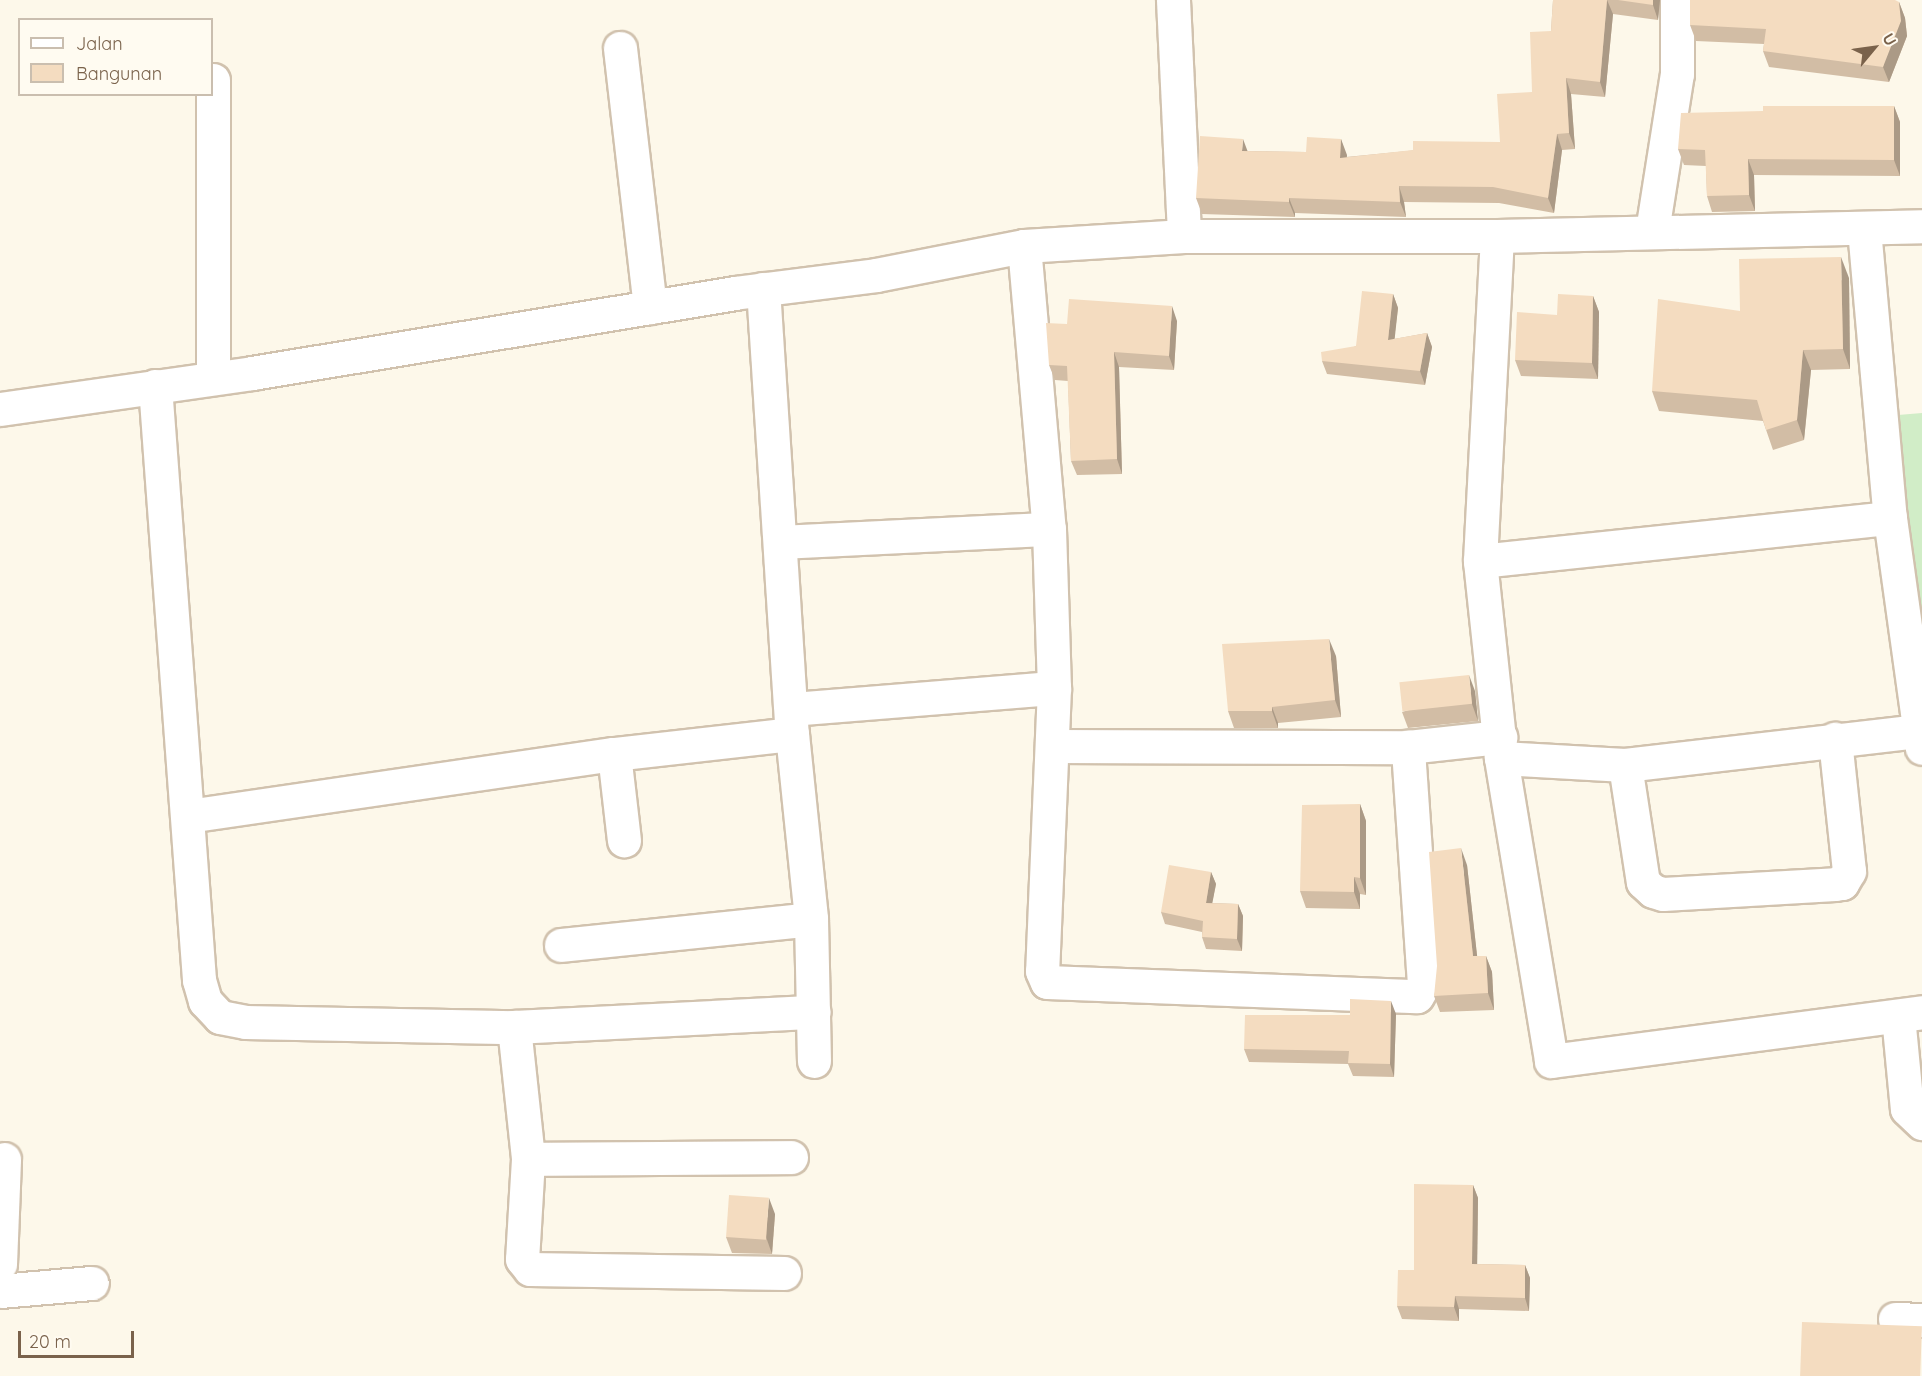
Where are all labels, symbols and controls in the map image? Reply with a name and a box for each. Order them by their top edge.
legend [18,18,213,96]
north arrow [1844,18,1904,78]
text: U [1878,29,1901,49]
text: Jalan [76,32,123,55]
text: Bangunan [76,62,162,85]
scale bar [21,1319,136,1357]
text: 20 m [29,1330,71,1353]

